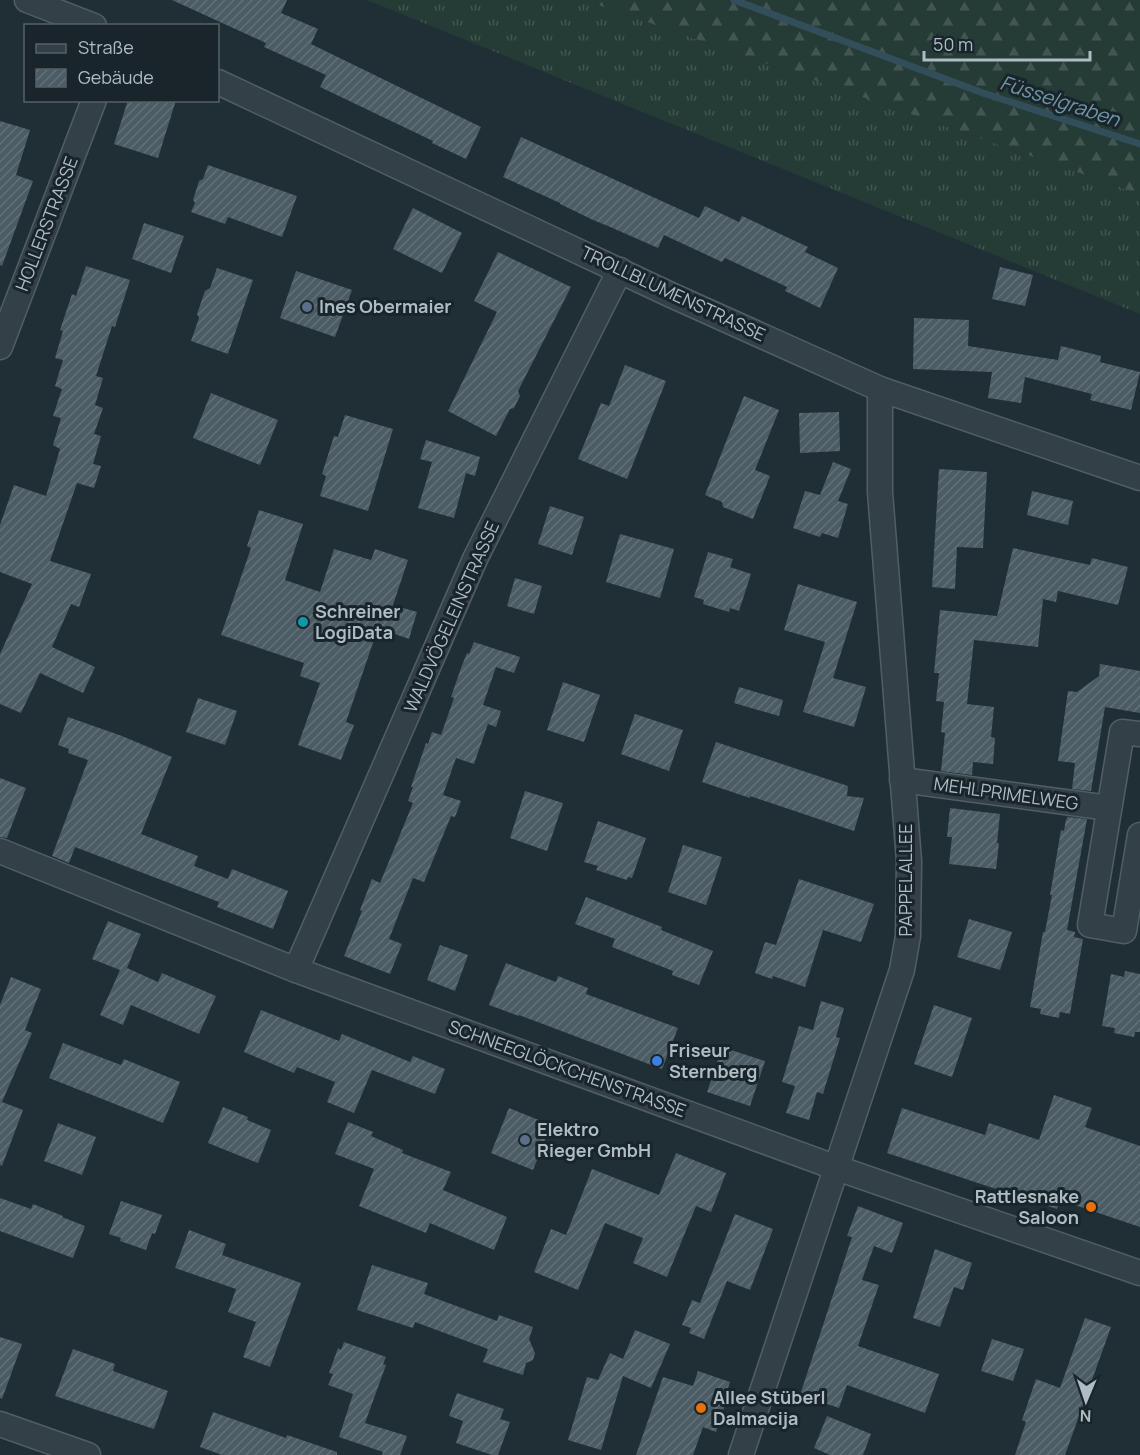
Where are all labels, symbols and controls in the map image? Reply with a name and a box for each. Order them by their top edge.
legend [24,24,219,102]
scale bar [924,24,1090,62]
text: 50 m [933,32,973,56]
text: Straße [78,35,134,59]
text: Gebäude [78,65,154,89]
water label: Füsselgraben [997,68,1124,133]
street label: HOLLERSTRASSE [9,153,83,294]
street label: TROLLBLUMENSTRASSE [577,240,770,346]
place label: Ines Obermaier [319,294,452,318]
marker: Ines Obermaier [300,300,314,314]
street label: WALDVÖGELEINSTRASSE [398,517,504,716]
place label: Schreiner LogiData [315,599,400,644]
marker: Schreiner LogiData [296,615,310,629]
street label: MEHLPRIMELWEG [932,771,1080,815]
street label: PAPPELALLEE [893,824,917,936]
street label: SCHNEEGLÖCKCHENSTRASSE [445,1014,690,1122]
place label: Friseur Sternberg [669,1038,757,1083]
marker: Friseur Sternberg [650,1054,664,1068]
place label: Elektro Rieger GmbH [537,1117,651,1162]
marker: Elektro Rieger GmbH [518,1133,532,1147]
place label: Rattlesnake Saloon [975,1184,1079,1229]
marker: Rattlesnake Saloon [1084,1200,1098,1214]
north arrow [1056,1371,1116,1431]
place label: Allee Stüberl Dalmacija [713,1385,825,1430]
marker: Allee Stüberl Dalmacija [694,1401,708,1415]
text: N [1079,1405,1092,1427]

